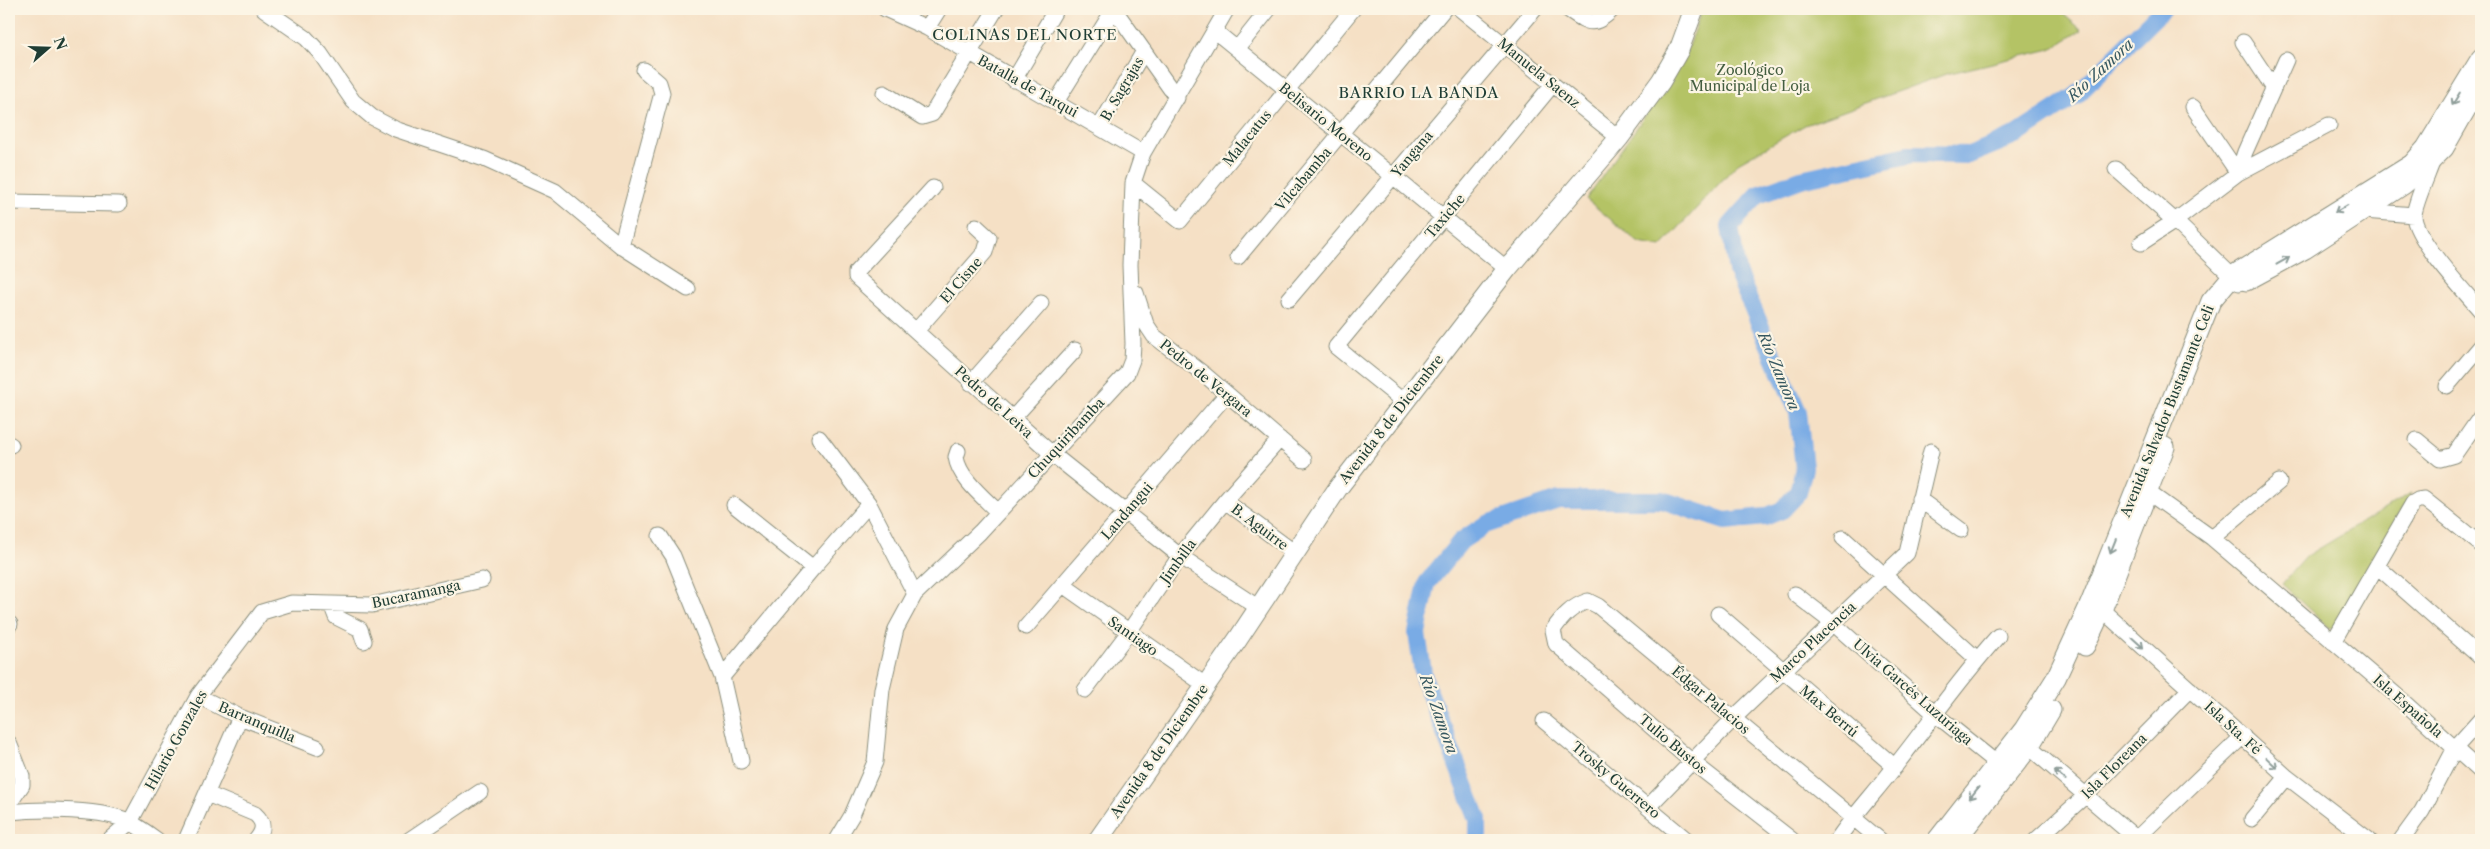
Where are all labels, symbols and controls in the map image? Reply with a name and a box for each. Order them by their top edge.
north arrow [22,22,72,72]
district label: COLINAS DEL NORTE [932,25,1118,44]
street label: Manuela Saenz [1494,34,1584,112]
text: N [50,35,71,52]
water label: Río Zamora [2062,35,2137,106]
street label: Batalla de Tarqui [975,51,1081,121]
street label: B. Sagrajas [1096,54,1148,124]
park label: Zoológico Municipal de Loja [1690,61,1811,95]
street label: Belisario Moreno [1276,79,1376,165]
district label: BARRIO LA BANDA [1339,83,1499,102]
one-way arrow [2450,91,2460,105]
street label: Malacatus [1219,106,1275,170]
street label: Yangana [1387,126,1437,182]
street label: Vilcabamba [1270,143,1335,215]
street label: Taxiche [1421,190,1469,242]
one-way arrow [2335,205,2349,215]
street label: El Cisne [936,253,986,307]
one-way arrow [2275,255,2290,265]
street label: Avenida Salvador Bustamante Celi [2116,302,2218,521]
water label: Río Zamora [1754,328,1804,413]
street label: Pedro de Vergara [1156,335,1256,421]
street label: Avenida 8 de Diciembre [1334,351,1447,488]
street label: Pedro de Leiva [951,362,1037,442]
street label: Chuquiribamba [1024,393,1109,482]
street label: Landangui [1097,479,1157,543]
street label: B. Aguirre [1228,500,1292,554]
street label: Jimbilla [1155,535,1201,588]
one-way arrow [2108,538,2117,553]
street label: Bucaramanga [370,576,463,612]
street label: Marco Placencia [1766,597,1860,686]
street label: Santiago [1105,612,1161,660]
street label: Ulvia Garcés Luzuriaga [1849,635,1977,749]
one-way arrow [2132,637,2145,648]
street label: Édgar Palacios [1668,662,1754,738]
water label: Río Zamora [1416,671,1462,756]
street label: Isla Española [2369,671,2447,742]
street label: Avenida 8 de Diciembre [1105,680,1212,822]
street label: Max Berrú [1796,681,1862,741]
street label: Hilario Gonzales [141,687,211,793]
street label: Barranquilla [216,698,299,747]
street label: Isla Sta. Fé [2201,698,2265,758]
street label: Tulio Bustos [1635,710,1711,778]
street label: Isla Floreana [2077,729,2151,803]
street label: Trosky Guerrero [1568,738,1664,822]
one-way arrow [2266,757,2279,769]
one-way arrow [2054,769,2067,781]
one-way arrow [1968,786,1979,799]

